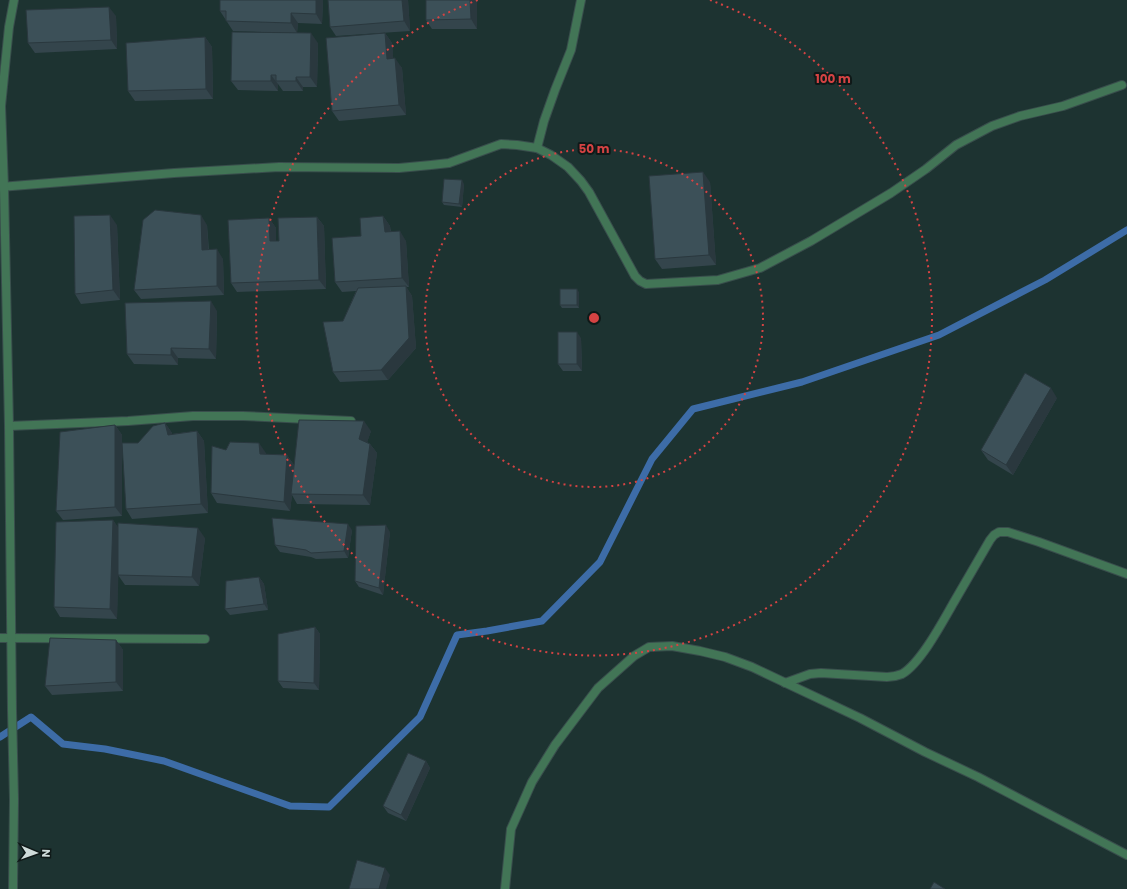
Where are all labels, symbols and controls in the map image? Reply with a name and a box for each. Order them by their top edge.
text: 100 m [815,70,851,87]
text: 50 m [579,140,610,157]
centre of rings [587,311,601,325]
north arrow [16,833,56,873]
text: N [38,849,54,858]

